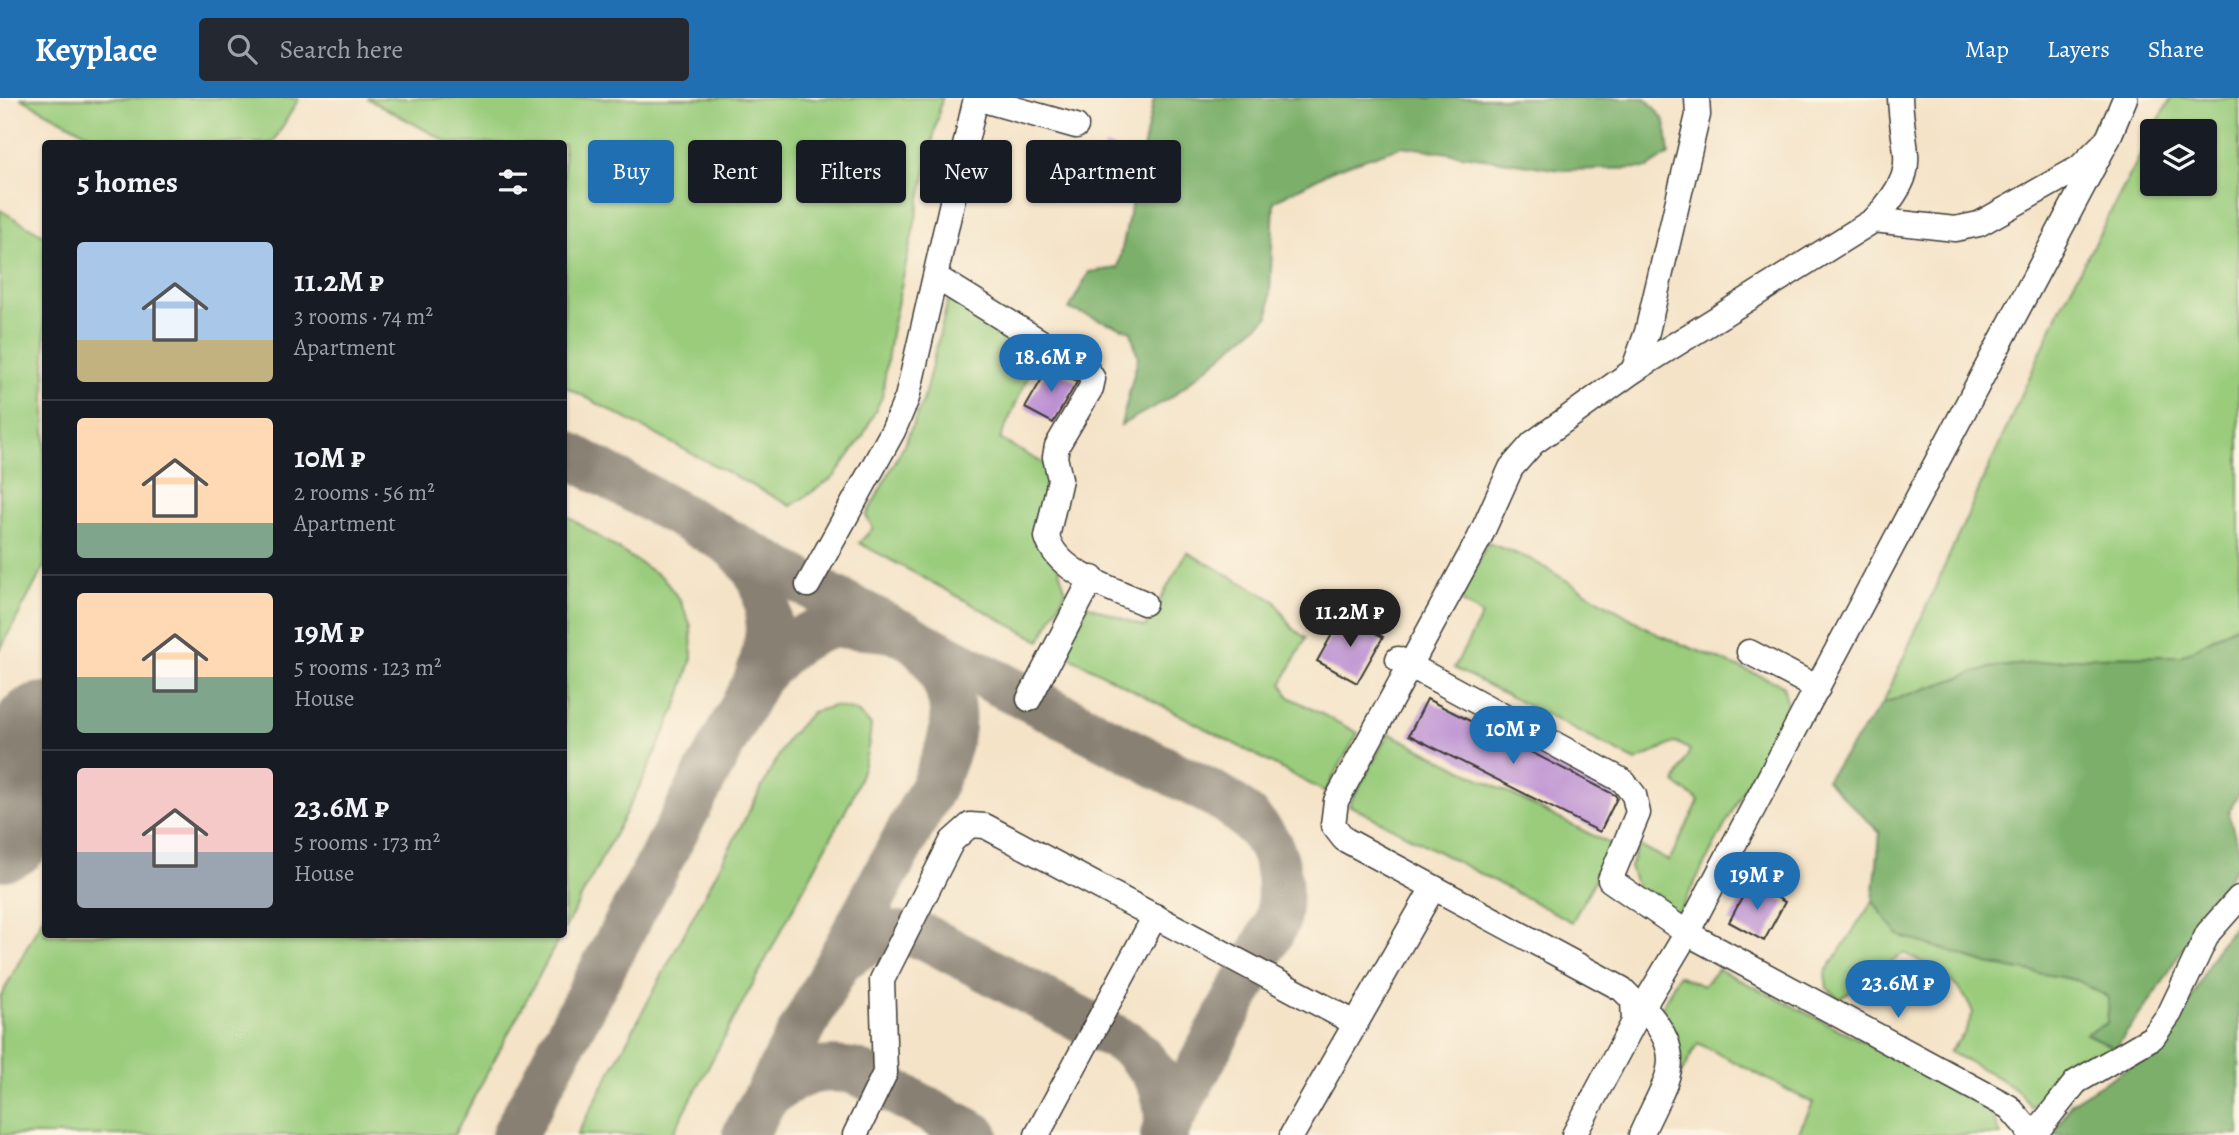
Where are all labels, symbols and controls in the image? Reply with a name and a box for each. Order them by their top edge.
search box [199,18,689,81]
text: Keyplace [35,27,157,72]
icon: search [223,30,261,68]
text: Search here [279,32,403,67]
text: Map [1965,33,2009,65]
text: Layers [2047,33,2110,65]
text: Share [2148,33,2204,65]
map controls [2140,119,2217,196]
button: layers [2140,119,2217,196]
chip: Buy [588,140,674,203]
chip: Rent [688,140,782,203]
chip: Filters [796,140,906,203]
chip: New [920,140,1012,203]
chip: Apartment [1026,140,1181,203]
text: 5 homes [77,162,178,202]
icon: filters [494,163,532,201]
text: 11.2M ₽ [294,261,384,301]
icon: home [133,270,217,354]
text: 3 rooms · 74 m² [294,301,433,332]
text: Apartment [294,332,396,363]
pin: 18.6M ₽ [986,334,1116,394]
text: 18.6M ₽ [1015,341,1087,372]
text: 10M ₽ [294,437,366,477]
icon: home [133,446,217,530]
text: 2 rooms · 56 m² [294,477,435,508]
text: Apartment [294,508,396,539]
pin: 11.2M ₽ [1285,589,1415,649]
text: 11.2M ₽ [1316,596,1384,627]
text: 19M ₽ [294,612,364,652]
icon: home [133,621,217,705]
text: 5 rooms · 123 m² [294,652,442,683]
text: House [294,683,354,714]
pin: 10M ₽ [1464,706,1562,766]
text: 10M ₽ [1486,713,1540,744]
text: 23.6M ₽ [294,787,389,827]
icon: home [133,796,217,880]
text: 5 rooms · 173 m² [294,827,440,858]
pin: 19M ₽ [1708,852,1806,912]
text: House [294,858,354,889]
text: 19M ₽ [1730,859,1784,890]
pin: 23.6M ₽ [1833,960,1963,1020]
text: 23.6M ₽ [1861,967,1935,998]

